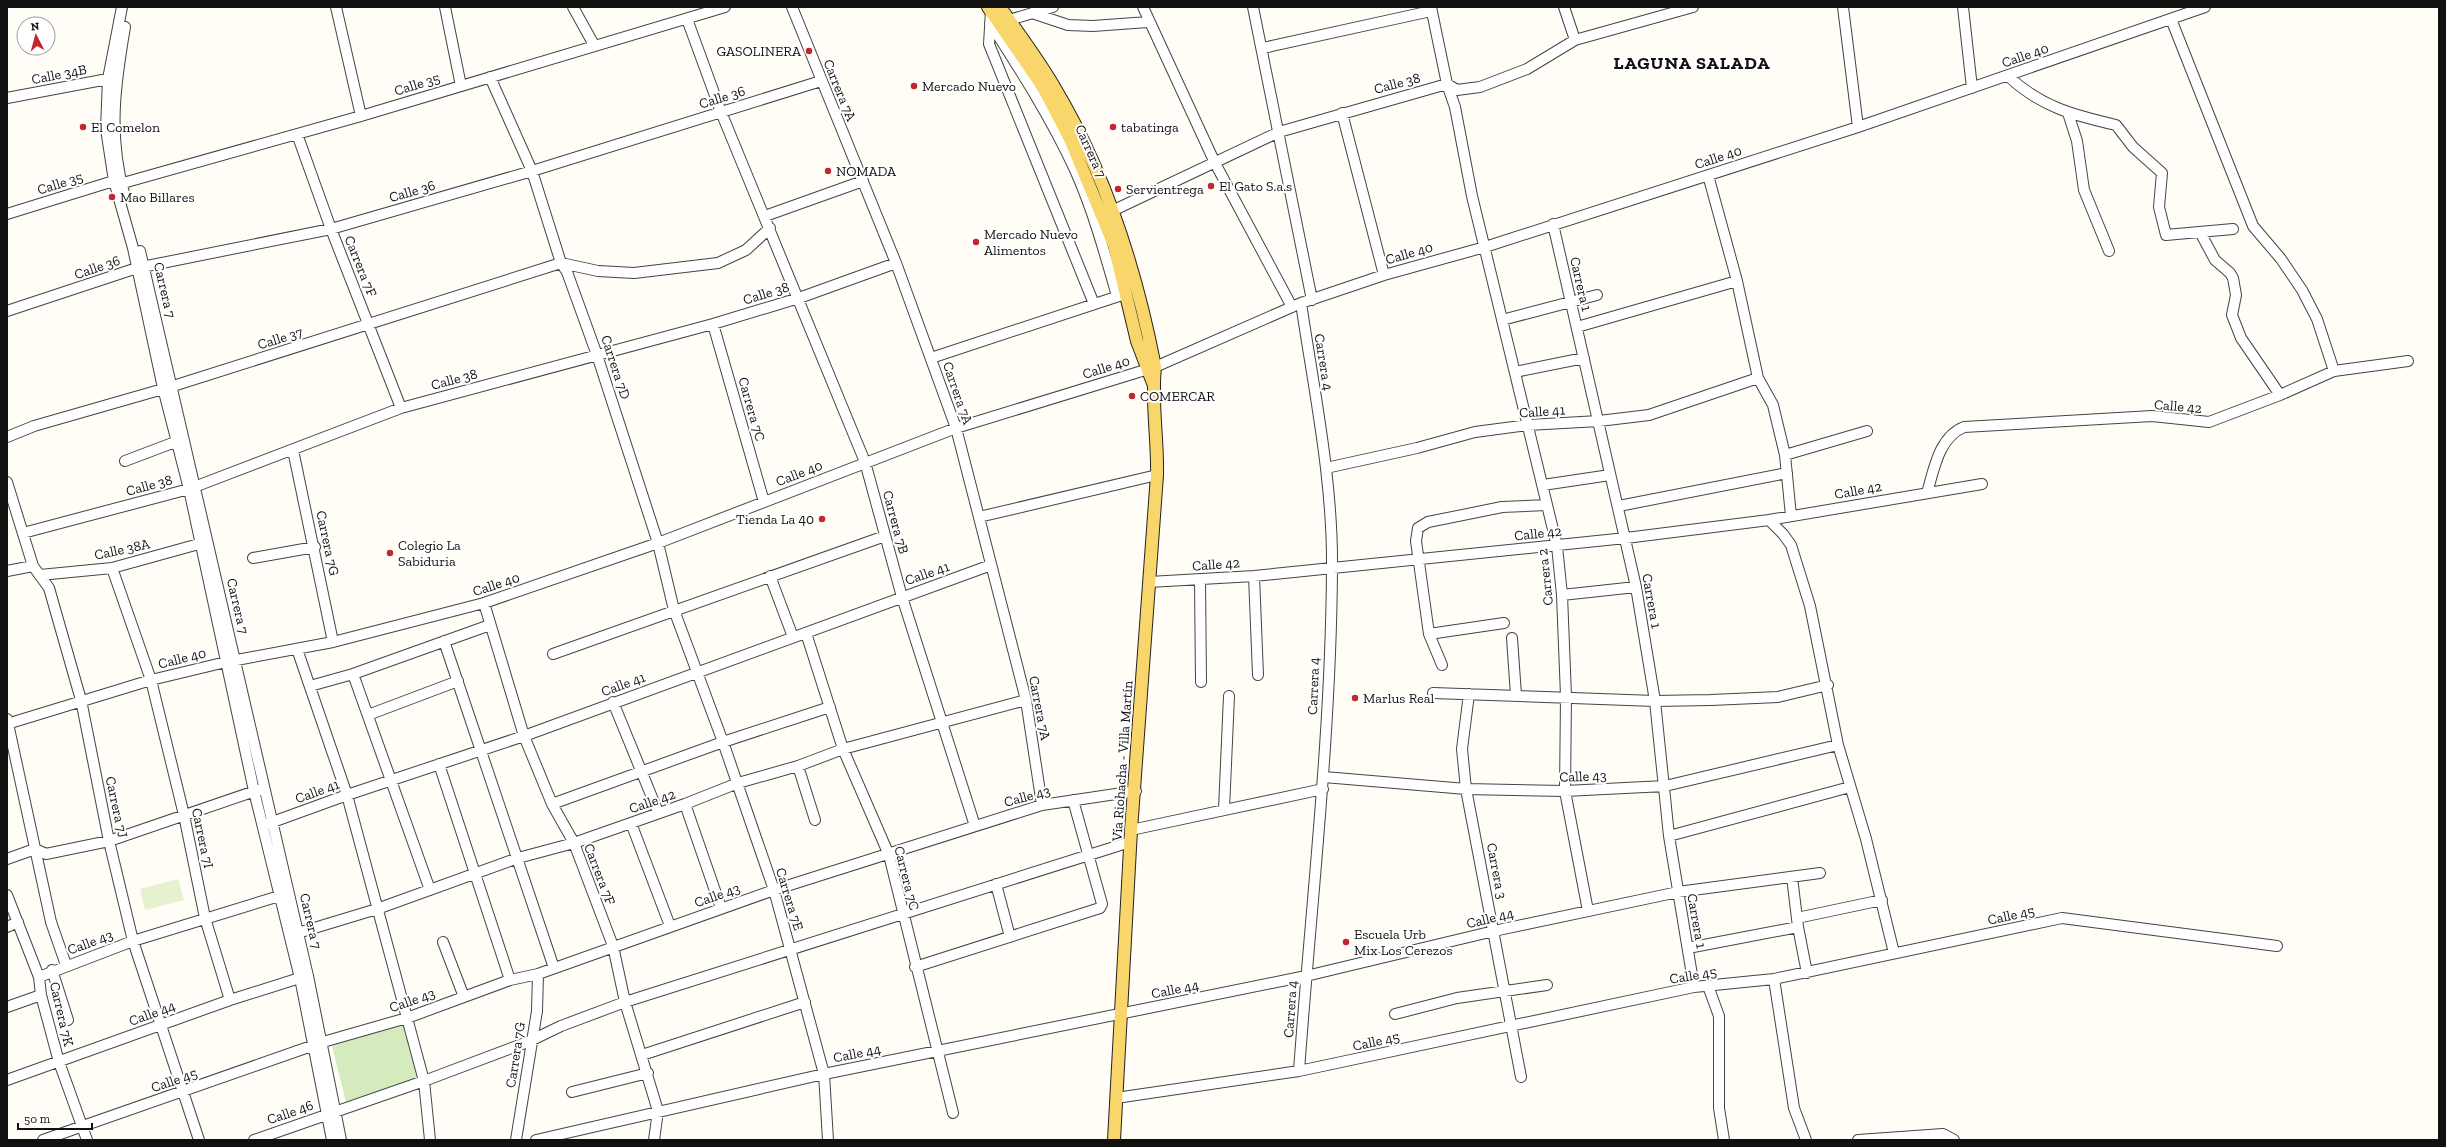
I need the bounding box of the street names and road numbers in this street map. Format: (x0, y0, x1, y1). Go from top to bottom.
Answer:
street label: Calle 40 (1999, 40, 2051, 71)
street label: Carrera 7A (819, 57, 860, 124)
street label: Calle 34B (30, 61, 88, 88)
street label: Calle 35 (392, 69, 442, 99)
street label: Calle 38 (1372, 69, 1422, 98)
street label: Calle 36 (697, 82, 747, 113)
street label: Carrera 7 (1071, 122, 1110, 181)
street label: Calle 40 (1692, 142, 1744, 173)
street label: Calle 35 (35, 168, 85, 198)
street label: Calle 36 (387, 177, 437, 206)
street label: Carrera 7F (341, 233, 381, 299)
street label: Calle 40 (1383, 239, 1435, 268)
street label: Calle 36 (72, 252, 122, 283)
street label: Carrera 1 (1566, 255, 1595, 314)
street label: Carrera 7 (150, 261, 179, 320)
street label: Calle 38 (741, 278, 791, 309)
street label: Calle 37 (255, 323, 305, 353)
street label: Carrera 4 (1311, 332, 1336, 392)
street label: Carrera 7D (597, 333, 634, 401)
street label: Calle 40 (1080, 352, 1132, 383)
street label: Carrera 7A (939, 360, 976, 428)
street label: Calle 38 (429, 365, 479, 394)
street label: Carrera 7C (734, 375, 769, 443)
street label: Calle 42 (2153, 396, 2202, 417)
street label: Calle 41 (1519, 401, 1566, 422)
street label: Calle 40 (773, 457, 825, 490)
street label: Calle 38 (124, 471, 174, 500)
street label: Calle 42 (1833, 478, 1883, 503)
street label: Carrera 7B (879, 489, 912, 556)
street label: Carrera 7G (312, 509, 343, 578)
street label: Calle 42 (1513, 523, 1563, 544)
street label: Calle 38A (93, 535, 152, 564)
street label: Carrera 2 (1534, 548, 1557, 606)
street label: Calle 42 (1192, 554, 1240, 575)
street label: Calle 41 (903, 558, 952, 589)
street label: Calle 40 (470, 569, 522, 600)
street label: Carrera 1 (1638, 572, 1665, 630)
street label: Carrera 7 (223, 577, 252, 636)
street label: Calle 40 (156, 644, 208, 673)
street label: Carrera 4 (1304, 657, 1323, 715)
street label: Calle 41 (599, 668, 648, 700)
street label: Carrera 7A (1025, 674, 1054, 743)
street label: Vía Riohacha - Villa Martín (1108, 680, 1137, 843)
street label: Calle 43 (1559, 767, 1607, 786)
street label: Carrera 7J (102, 775, 131, 839)
street label: Calle 41 (293, 775, 342, 807)
street label: Calle 43 (1002, 782, 1052, 811)
street label: Calle 42 (627, 786, 678, 817)
street label: Carrera 7I (188, 806, 217, 870)
street label: Carrera 7F (580, 841, 619, 907)
street label: Carrera 3 (1483, 842, 1510, 901)
street label: Carrera 7C (890, 844, 923, 912)
street label: Carrera 7E (772, 866, 807, 933)
street label: Calle 43 (692, 880, 742, 911)
street label: Carrera 7 (296, 892, 325, 951)
street label: Carrera 1 (1683, 892, 1710, 950)
street label: Calle 45 (1986, 902, 2036, 929)
street label: Calle 44 (1465, 905, 1516, 932)
street label: Calle 43 (65, 926, 115, 959)
street label: Calle 45 (1668, 963, 1718, 988)
street label: Calle 44 (1150, 976, 1201, 1002)
street label: Carrera 4 (1280, 979, 1301, 1038)
street label: Carrera 7K (46, 980, 77, 1048)
street label: Calle 43 (387, 985, 437, 1016)
street label: Calle 44 (127, 997, 178, 1030)
street label: Carrera 7G (502, 1021, 529, 1089)
street label: Calle 45 (1351, 1028, 1401, 1055)
street label: Calle 44 (832, 1040, 883, 1066)
street label: Calle 45 (149, 1065, 199, 1096)
street label: Calle 46 (265, 1097, 316, 1128)

